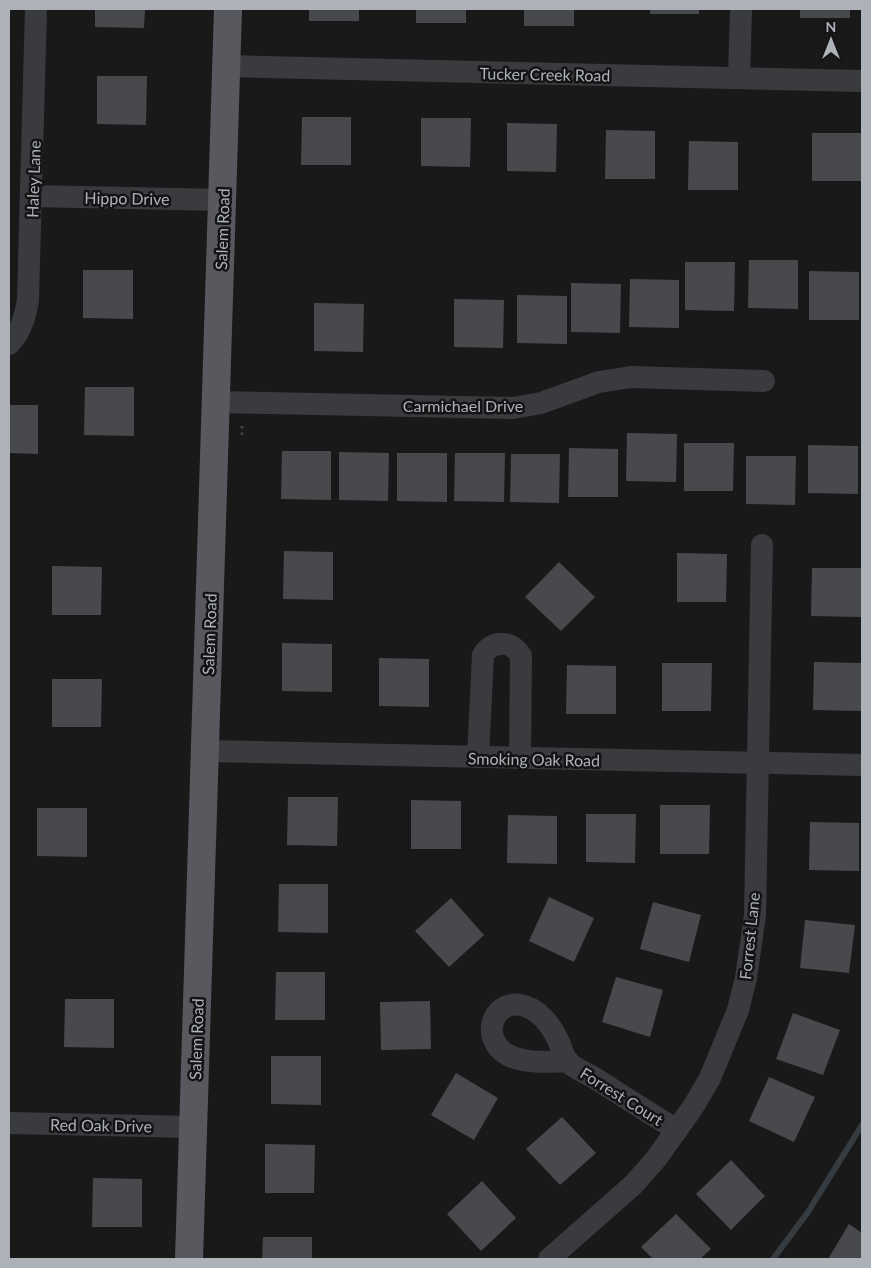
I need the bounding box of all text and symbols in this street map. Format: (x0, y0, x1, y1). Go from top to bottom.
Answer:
north arrow (806, 15, 856, 65)
text: N (826, 18, 836, 35)
street label: Tucker Creek Road (479, 63, 611, 85)
street label: Haley Lane (22, 140, 44, 218)
street label: Hippo Drive (84, 188, 170, 208)
street label: Salem Road (211, 188, 233, 270)
street label: Carmichael Drive (403, 396, 523, 415)
street label: Salem Road (198, 593, 220, 675)
street label: Smoking Oak Road (468, 748, 600, 770)
street label: Forrest Lane (735, 891, 763, 981)
street label: Salem Road (185, 998, 207, 1080)
street label: Forrest Court (577, 1063, 667, 1129)
street label: Red Oak Drive (50, 1115, 152, 1135)

